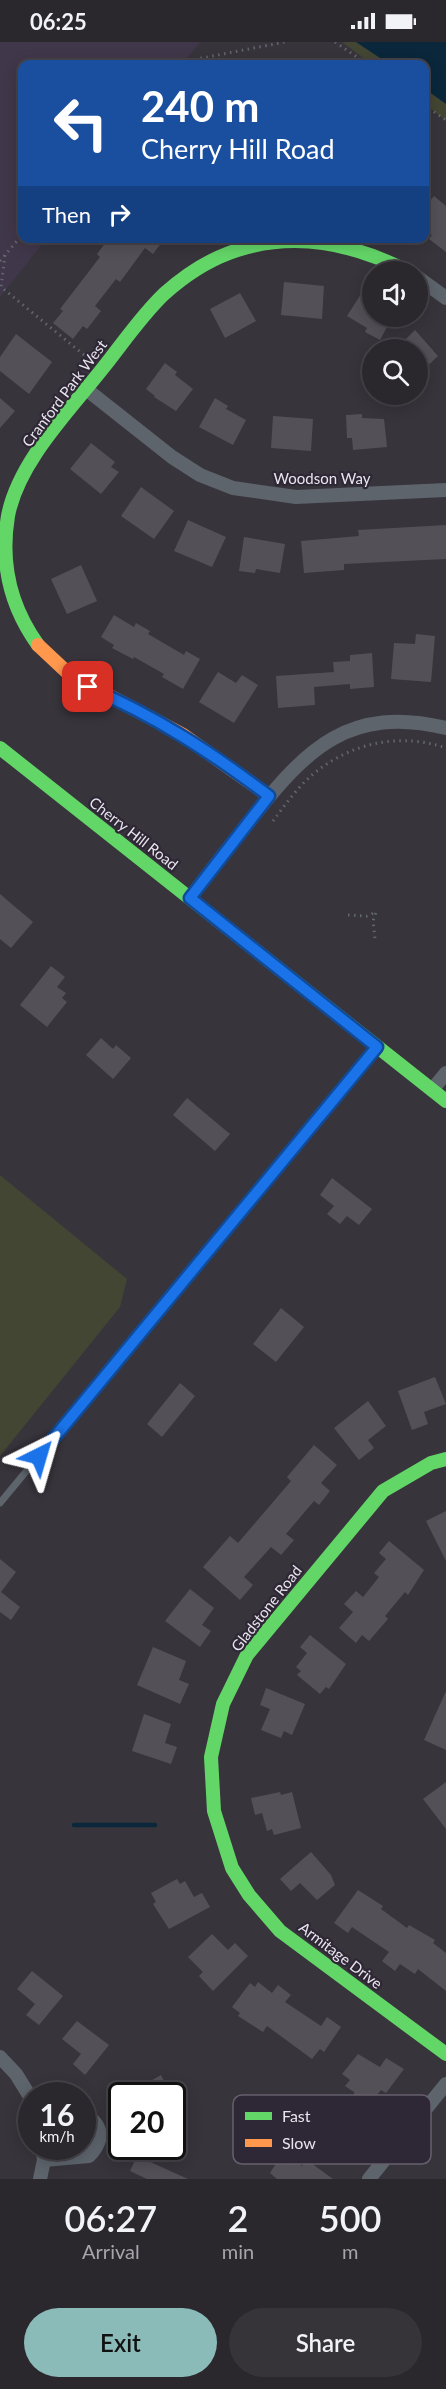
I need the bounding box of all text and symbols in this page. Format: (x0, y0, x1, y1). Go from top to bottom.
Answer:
text: 06:25 (30, 8, 87, 35)
text: 240 m (141, 81, 259, 131)
icon: left (42, 84, 120, 162)
text: Cherry Hill Road (141, 132, 335, 165)
icon: right (103, 198, 136, 231)
text: Then (42, 201, 91, 228)
map controls (362, 261, 428, 405)
button: sound (362, 261, 428, 327)
street label: Cranford Park West (18, 335, 110, 450)
button: search (362, 339, 428, 405)
street label: Woodson Way (274, 469, 371, 487)
pin (62, 661, 113, 712)
icon: arrive (71, 670, 104, 703)
street label: Cherry Hill Road (86, 793, 182, 873)
position arrow (7, 1424, 71, 1488)
street label: Gladstone Road (227, 1561, 305, 1655)
street label: Armitage Drive (296, 1918, 386, 1992)
speed limit sign: 20 (108, 2082, 186, 2160)
legend (233, 2095, 431, 2164)
text: 16 (40, 2096, 74, 2132)
text: Fast (282, 2106, 311, 2125)
text: km/h (39, 2127, 75, 2145)
text: Slow (282, 2133, 316, 2152)
text: 06:27 (65, 2196, 157, 2240)
text: 2 (228, 2196, 248, 2240)
text: 500 (319, 2196, 381, 2240)
text: Arrival (82, 2239, 140, 2263)
text: min (222, 2239, 254, 2263)
text: m (342, 2239, 358, 2263)
button: Exit (24, 2308, 217, 2377)
button: Share (229, 2308, 422, 2377)

